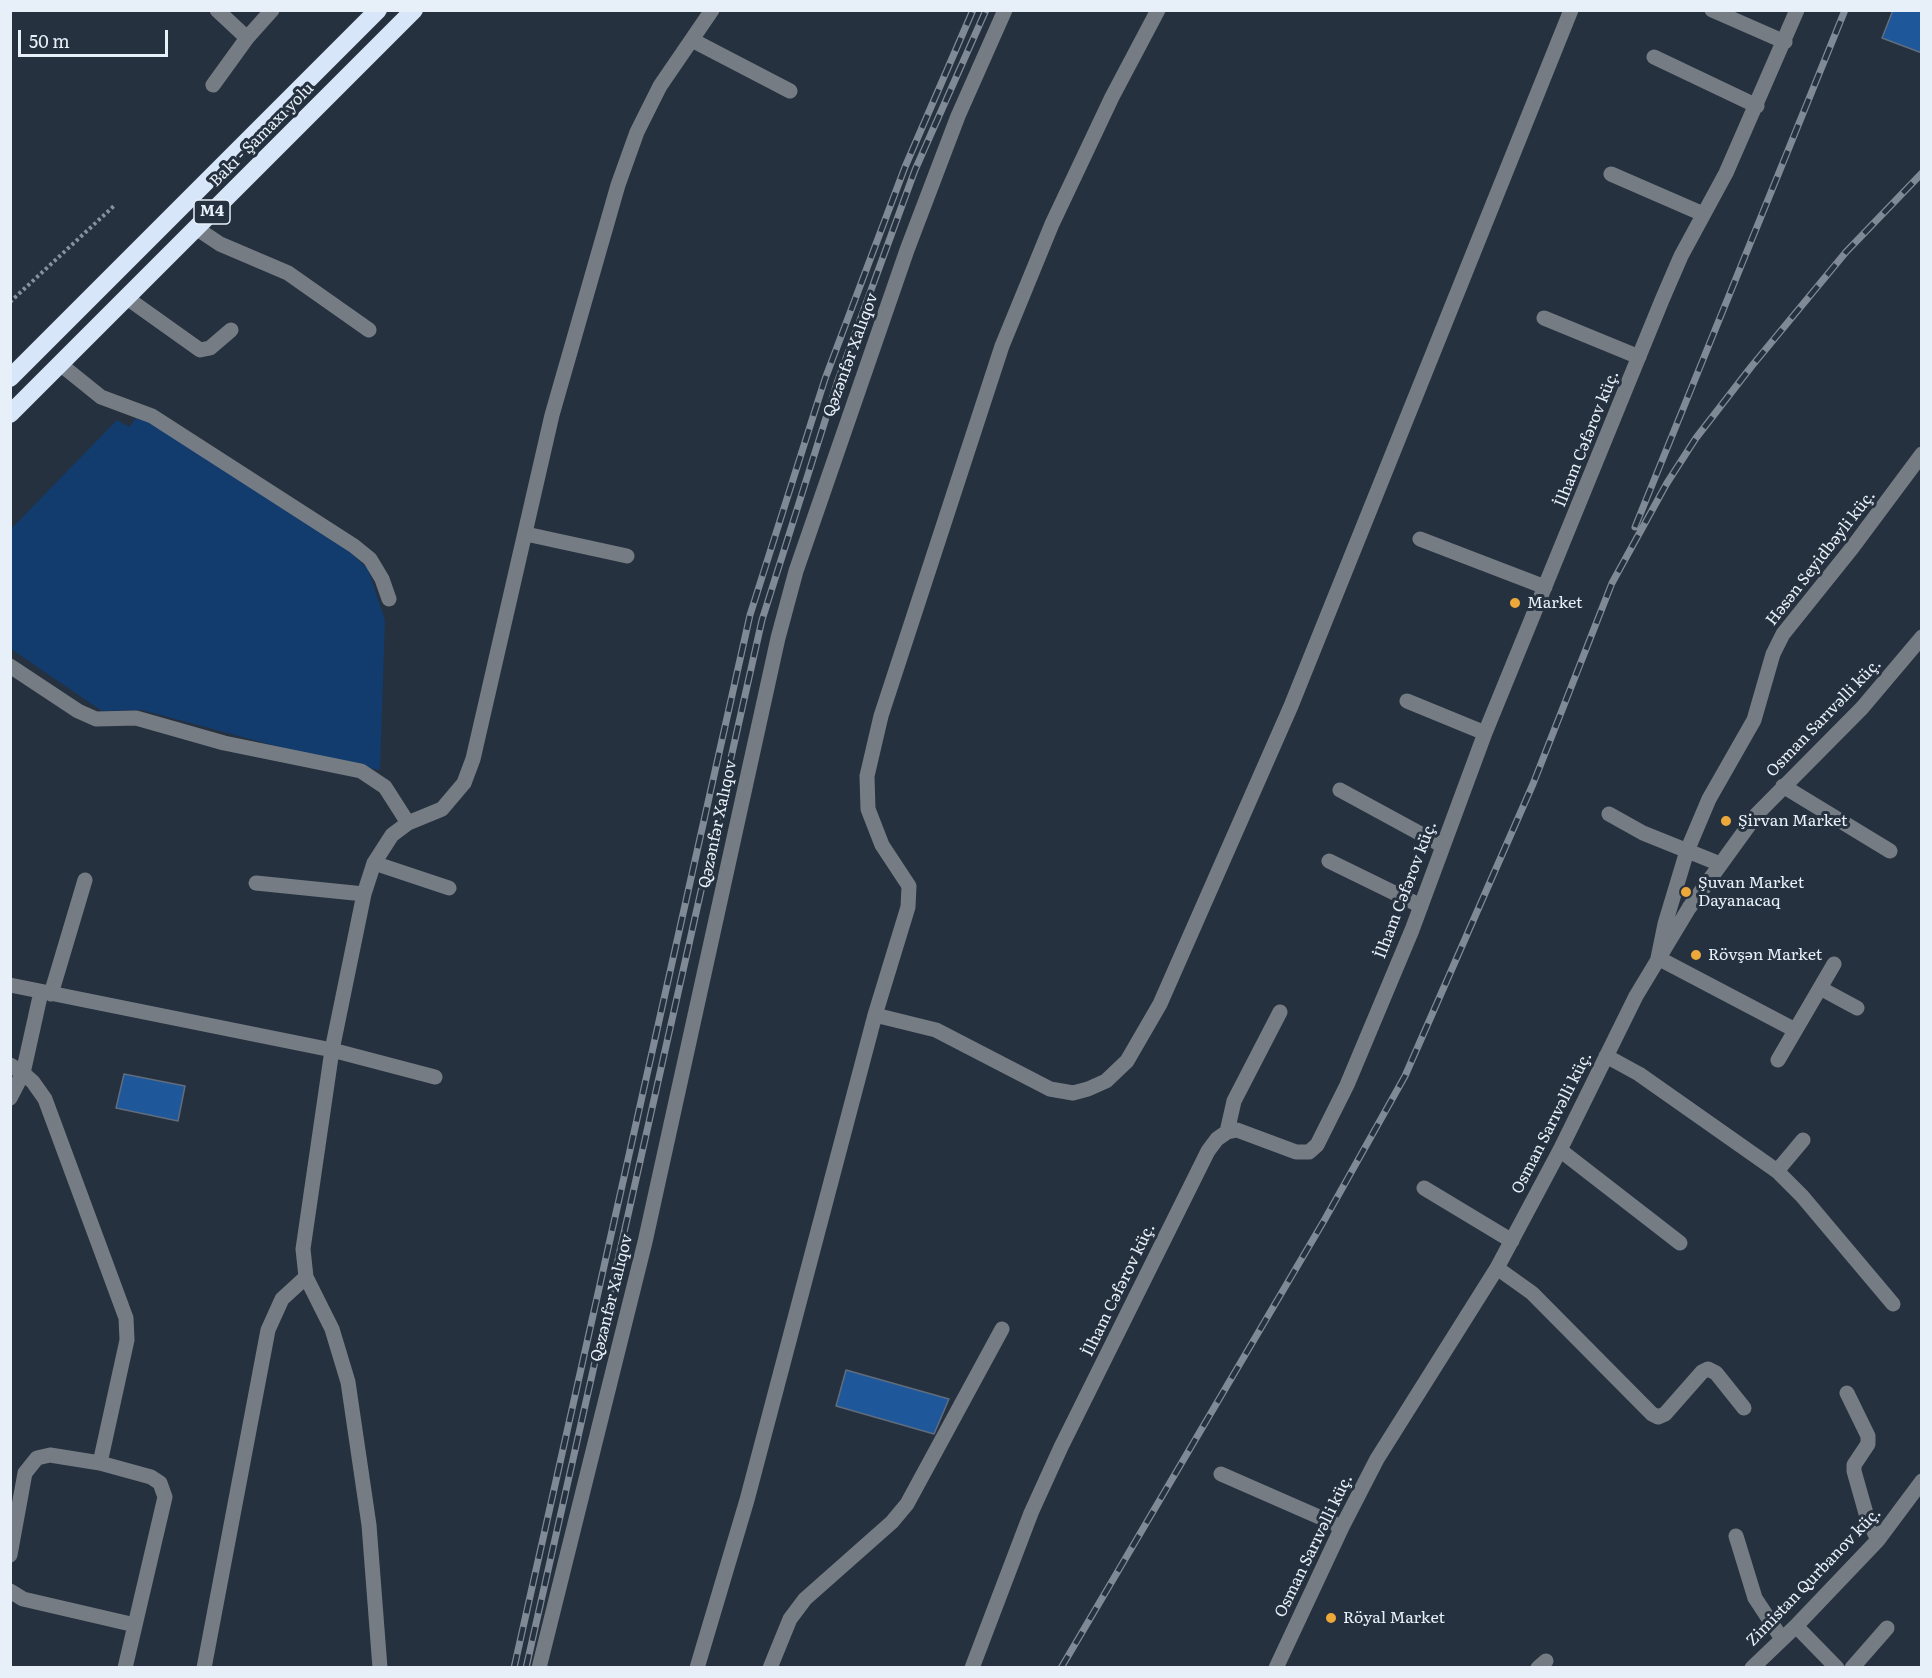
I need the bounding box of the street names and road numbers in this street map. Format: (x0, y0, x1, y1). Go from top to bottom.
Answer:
street label: Bakı - Şamaxı yolu (206, 79, 318, 191)
road number: M4 (194, 200, 230, 224)
street label: Qəzənfər Xalıqov (820, 290, 882, 420)
street label: İlham Cəfərov küç. (1551, 368, 1623, 510)
street label: Həsən Seyidbəyli küç. (1762, 487, 1880, 629)
street label: Osman Sarıvəlli küç. (1763, 655, 1885, 781)
street label: Qəzənfər Xalıqov (695, 758, 741, 890)
street label: İlham Cəfərov küç. (1371, 818, 1441, 962)
street label: Osman Sarıvəlli küç. (1508, 1049, 1596, 1197)
street label: İlham Cəfərov küç. (1078, 1220, 1160, 1360)
street label: Qəzənfər Xalıqov (587, 1232, 637, 1364)
street label: Osman Sarıvəlli küç. (1271, 1471, 1357, 1621)
street label: Zimistan Qurbanov küç. (1743, 1504, 1885, 1650)

